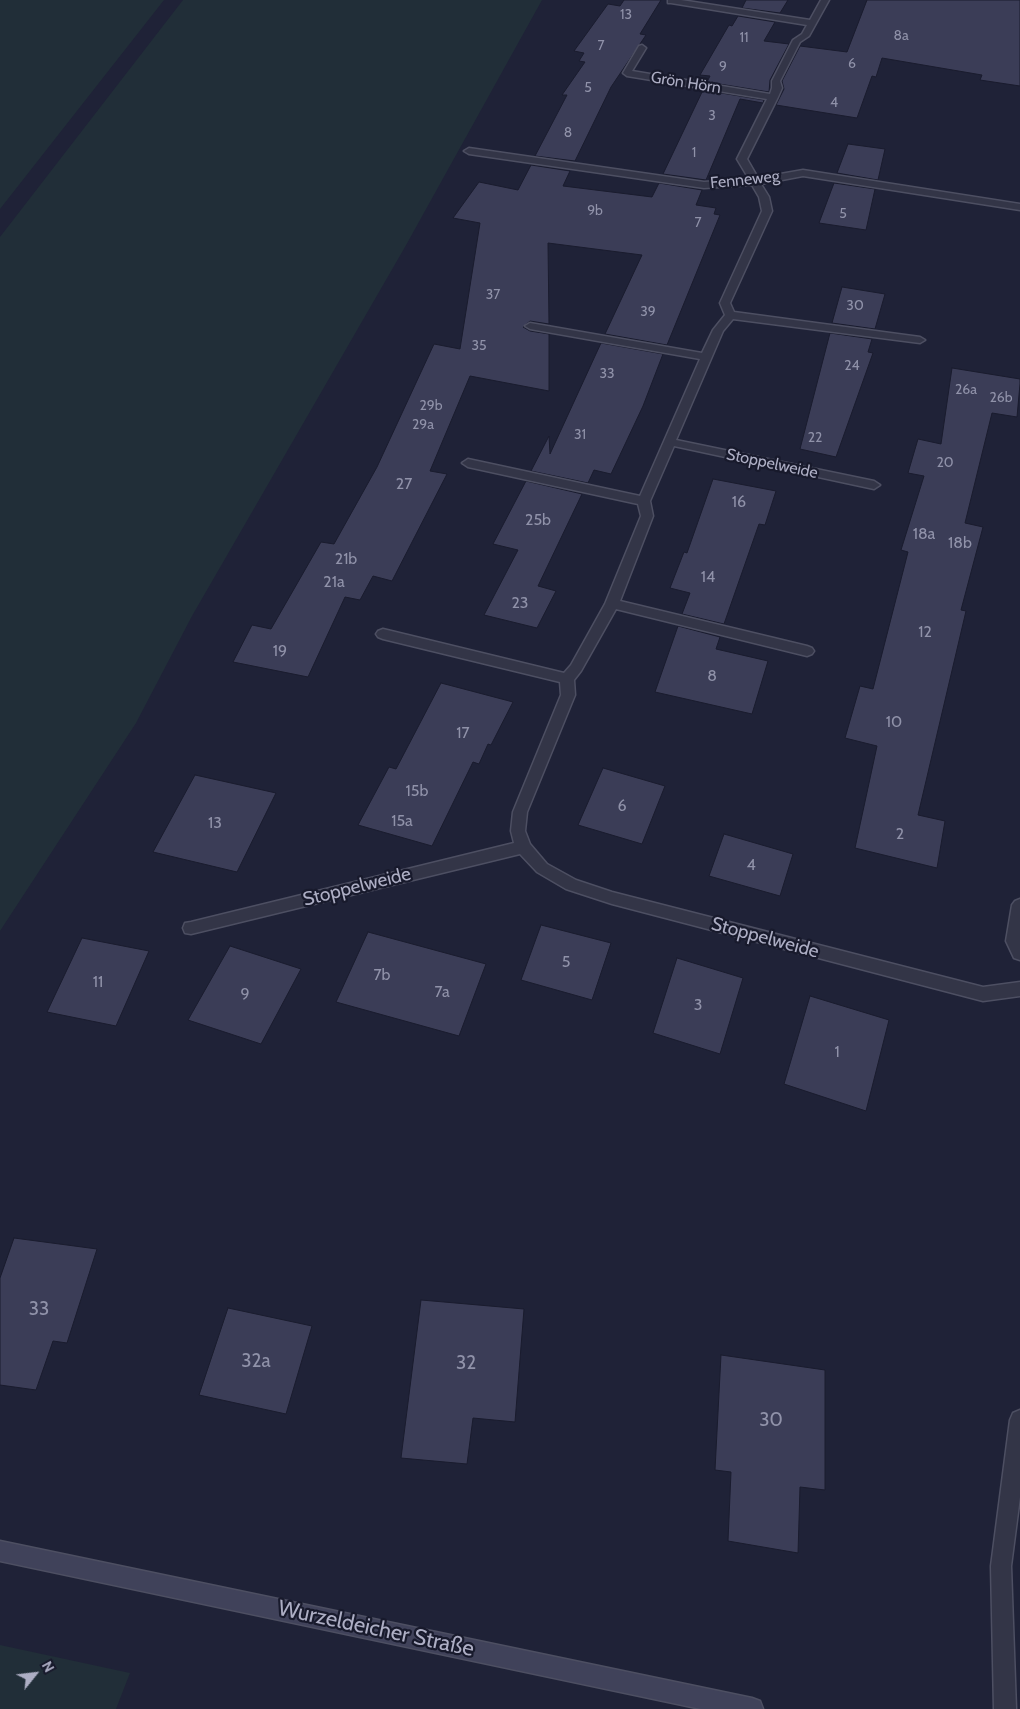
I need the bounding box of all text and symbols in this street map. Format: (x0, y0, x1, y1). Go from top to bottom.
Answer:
house number: 13 (620, 7, 632, 23)
house number: 8a (893, 28, 909, 44)
house number: 11 (739, 30, 749, 46)
house number: 7 (597, 38, 605, 54)
house number: 6 (848, 56, 856, 72)
house number: 9 (719, 59, 727, 75)
street label: Grön Hörn (650, 68, 722, 98)
house number: 5 (584, 80, 592, 96)
house number: 4 (830, 95, 838, 111)
house number: 3 (708, 108, 716, 124)
house number: 8 (564, 125, 572, 141)
house number: 1 (692, 145, 696, 161)
street label: Fenneweg (709, 167, 781, 193)
house number: 9b (587, 203, 603, 219)
house number: 5 (839, 206, 847, 222)
house number: 7 (694, 215, 702, 231)
house number: 37 (486, 287, 500, 303)
house number: 30 (846, 298, 864, 314)
house number: 39 (640, 304, 656, 320)
house number: 35 (471, 338, 487, 354)
house number: 24 (844, 358, 860, 374)
house number: 33 (599, 366, 615, 382)
house number: 26a (955, 382, 977, 398)
house number: 26b (989, 390, 1013, 406)
house number: 29b (419, 398, 443, 414)
house number: 29a (412, 417, 434, 433)
house number: 31 (574, 427, 586, 443)
house number: 22 (808, 430, 822, 446)
street label: Stoppelweide (724, 445, 820, 483)
house number: 20 (936, 455, 954, 471)
house number: 27 (396, 474, 412, 494)
house number: 16 (732, 492, 746, 512)
house number: 25b (525, 510, 551, 530)
house number: 18a (913, 524, 935, 544)
house number: 18b (948, 533, 972, 553)
house number: 21b (335, 549, 357, 569)
house number: 14 (701, 567, 715, 587)
house number: 21a (323, 572, 345, 592)
house number: 23 (511, 593, 529, 613)
house number: 12 (918, 622, 932, 642)
house number: 19 (273, 641, 287, 661)
house number: 8 (707, 666, 717, 686)
house number: 10 (886, 712, 902, 732)
house number: 17 (456, 723, 470, 743)
house number: 15b (406, 781, 428, 801)
house number: 6 (617, 796, 627, 816)
house number: 15a (391, 811, 413, 831)
house number: 13 (208, 813, 222, 833)
house number: 2 (896, 824, 904, 844)
house number: 4 (746, 855, 756, 875)
street label: Stoppelweide (301, 863, 413, 911)
street label: Stoppelweide (709, 913, 821, 963)
house number: 5 (562, 952, 570, 972)
house number: 7b (374, 965, 390, 985)
house number: 11 (93, 972, 103, 992)
house number: 7a (434, 982, 450, 1002)
house number: 9 (240, 984, 250, 1004)
house number: 3 (694, 995, 702, 1015)
house number: 1 (834, 1042, 840, 1062)
house number: 33 (29, 1298, 49, 1320)
house number: 32a (241, 1350, 271, 1372)
house number: 32 (456, 1352, 476, 1374)
house number: 30 (759, 1409, 783, 1431)
street label: Wurzeldeicher Straße (276, 1595, 476, 1663)
north arrow (10, 1649, 60, 1699)
text: N (38, 1658, 58, 1675)

